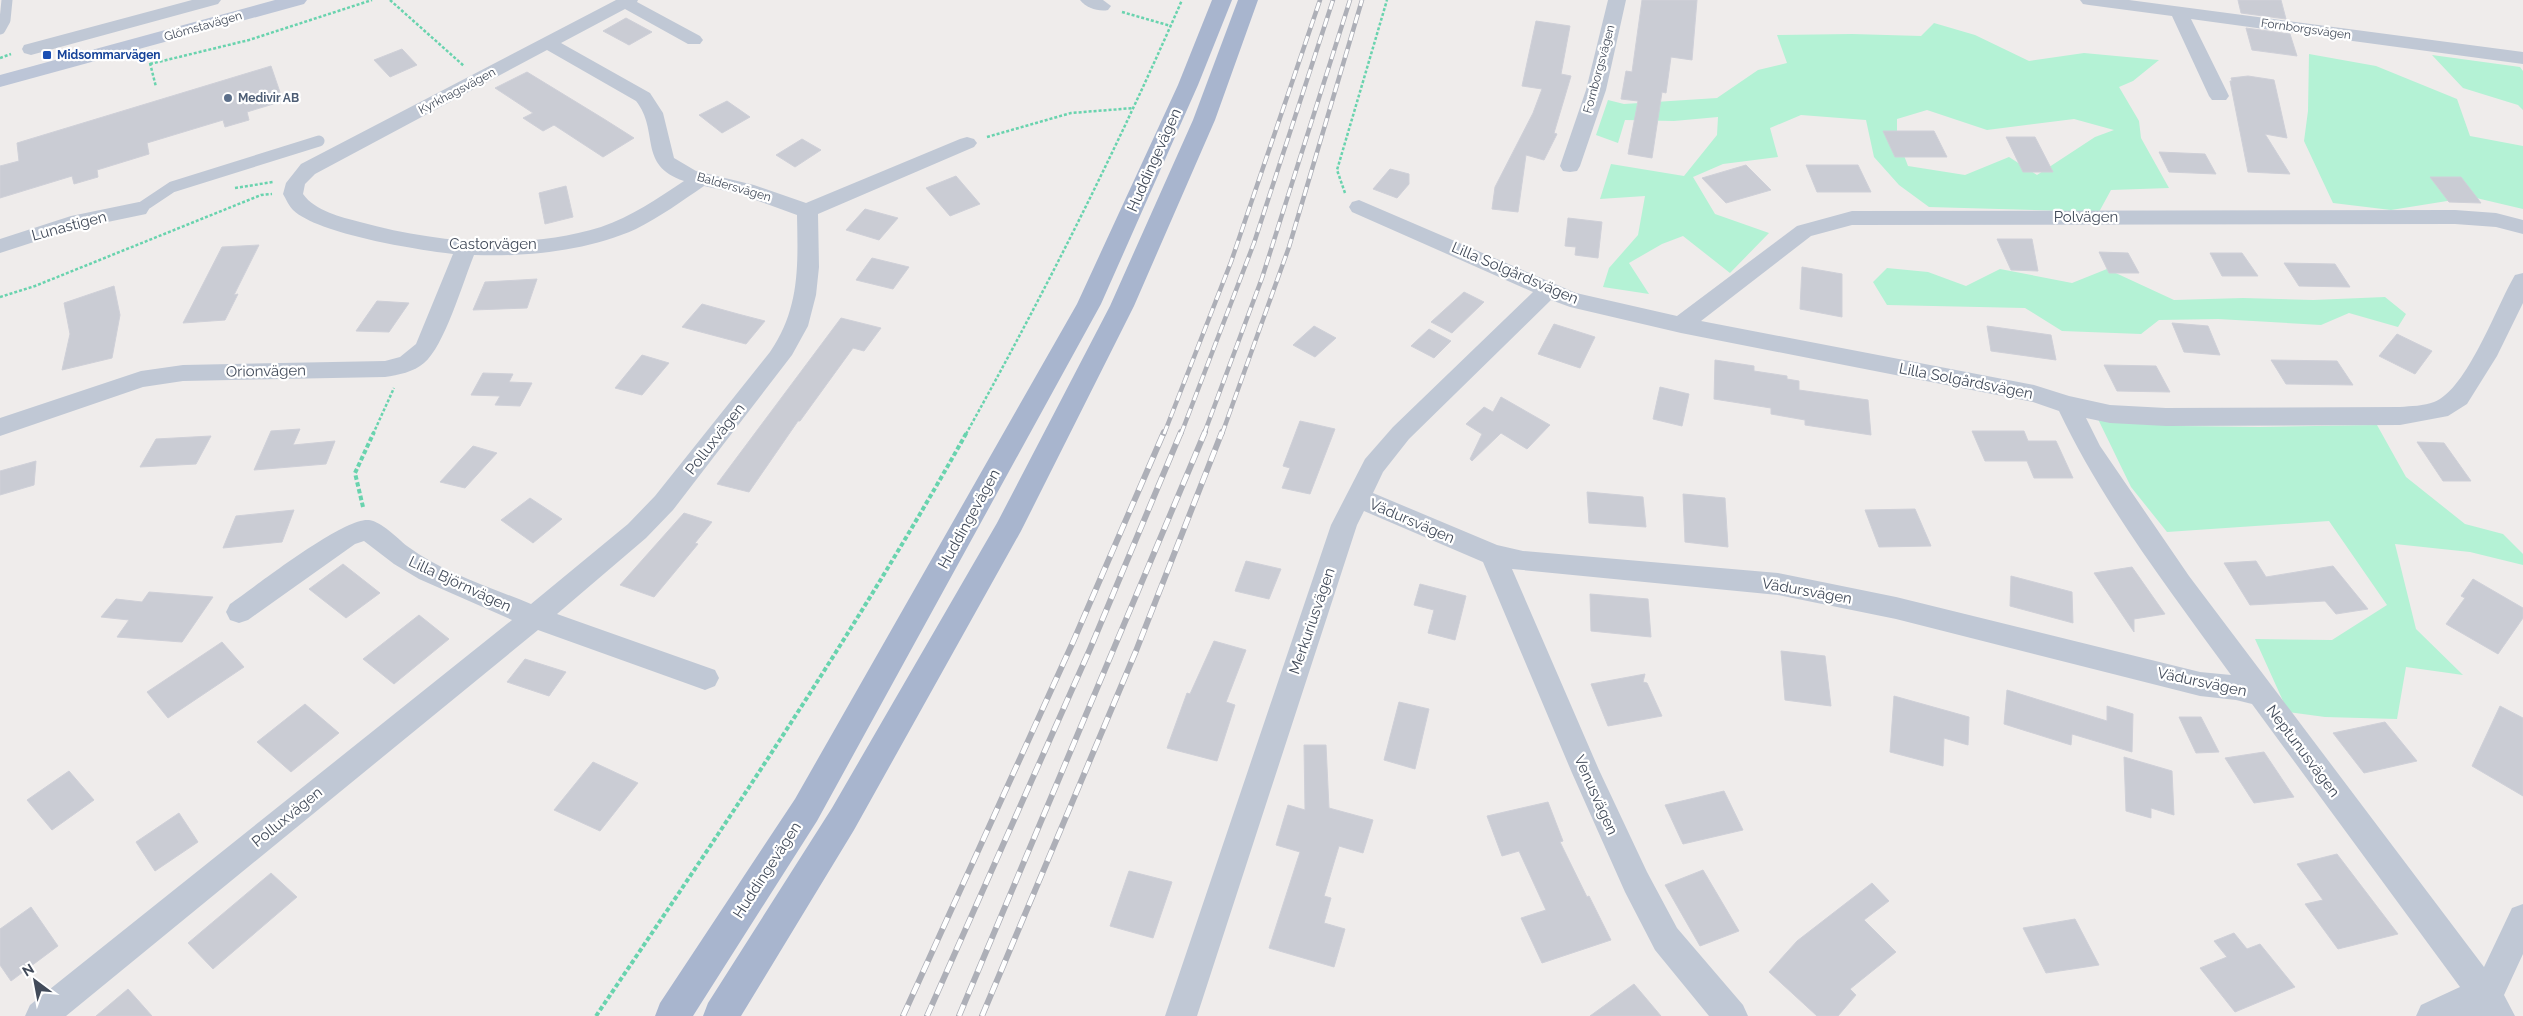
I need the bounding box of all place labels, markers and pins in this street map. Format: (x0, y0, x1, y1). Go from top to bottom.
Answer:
place label: Midsommarvägen (57, 48, 161, 62)
marker: Midsommarvägen (41, 49, 53, 61)
place label: Medivir AB (238, 91, 299, 105)
marker: Medivir AB (222, 92, 234, 104)

